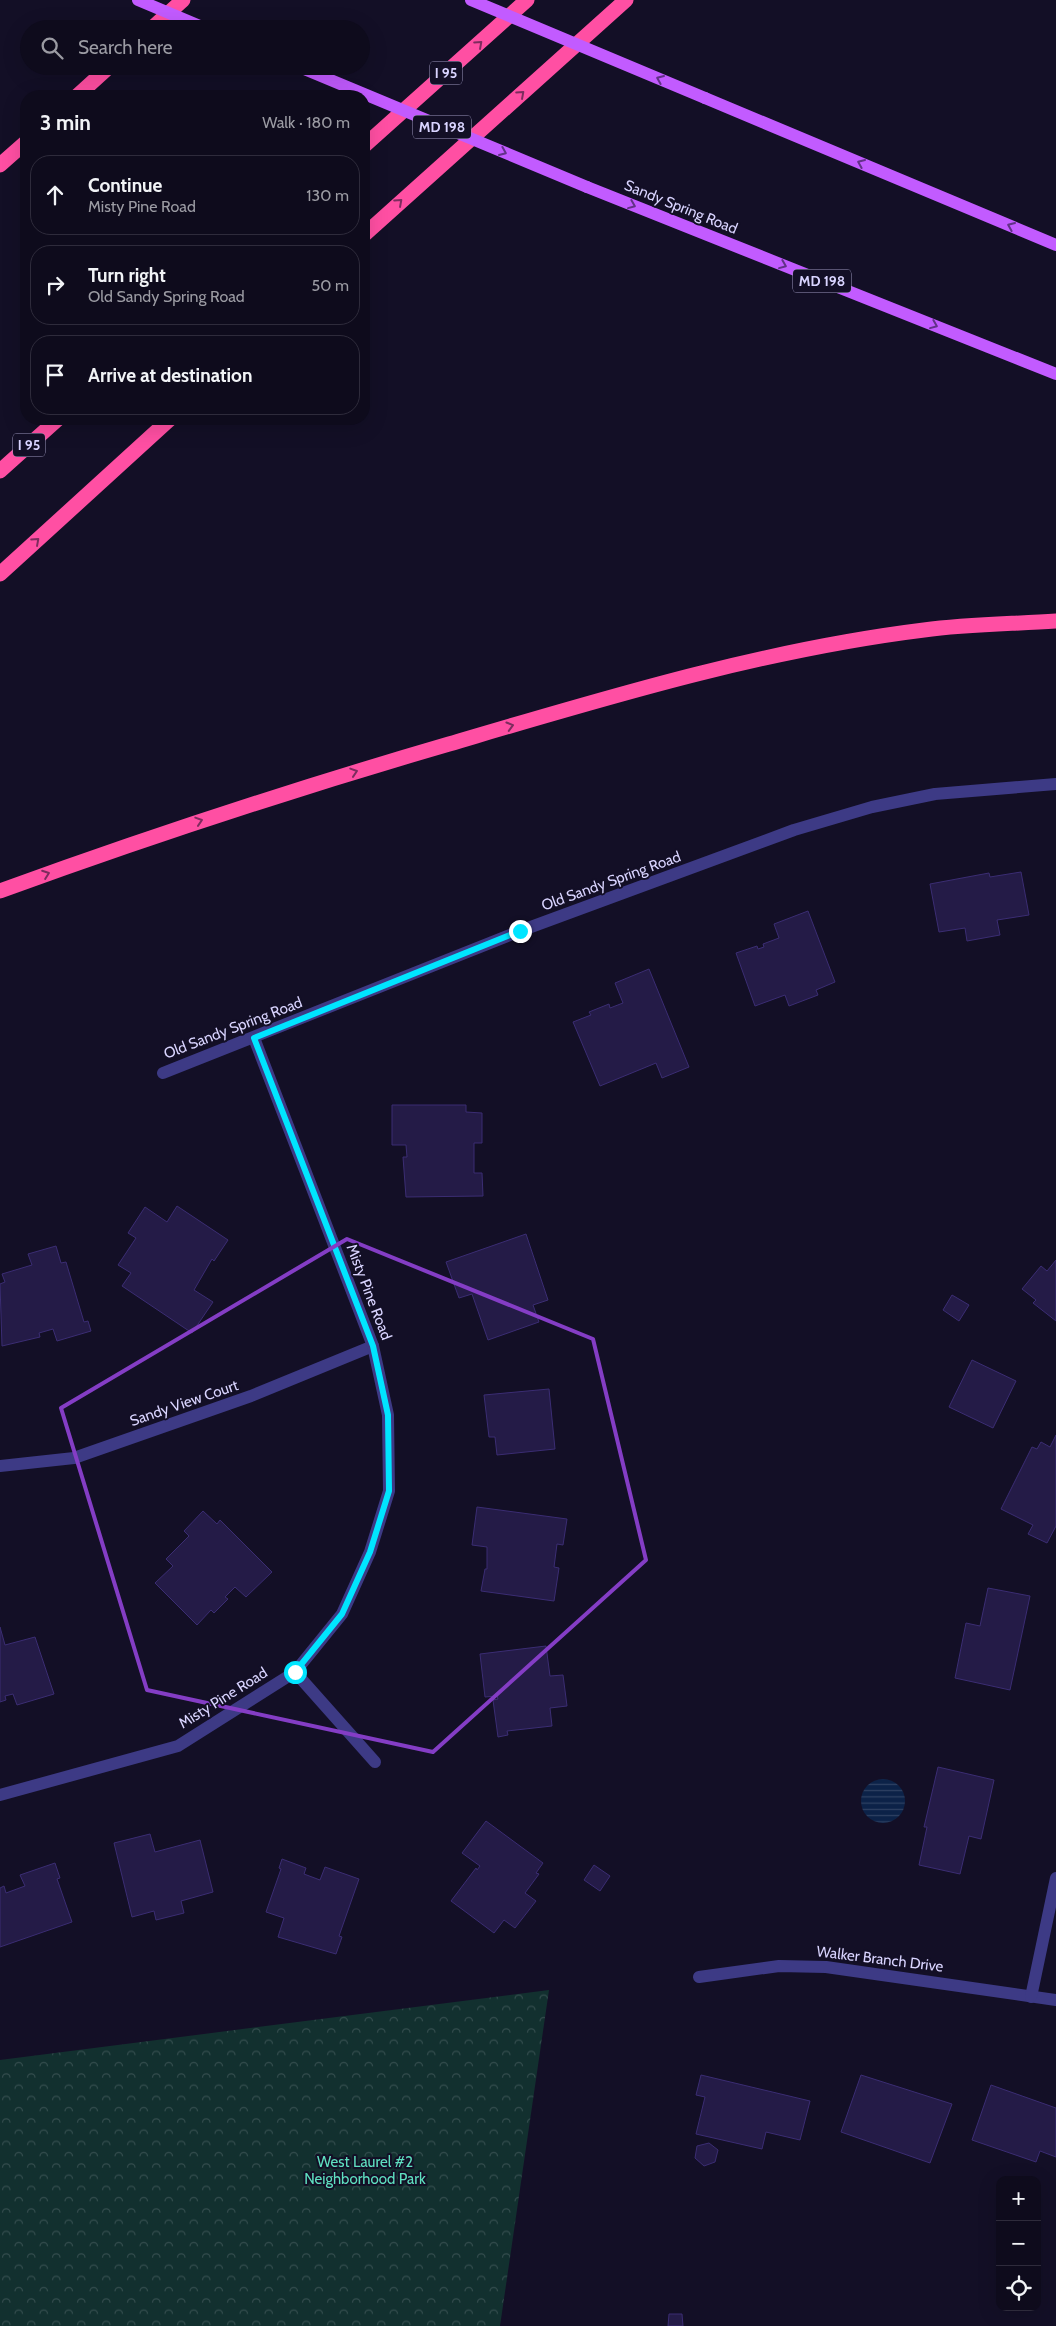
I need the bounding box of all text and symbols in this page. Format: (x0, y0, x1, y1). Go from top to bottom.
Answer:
search box (20, 20, 370, 75)
icon: search (38, 34, 66, 62)
text: Search here (78, 36, 172, 59)
one-way arrow (473, 40, 482, 49)
road number: I 95 (430, 62, 462, 84)
one-way arrow (656, 75, 665, 85)
one-way arrow (515, 90, 524, 99)
text: 3 min (40, 110, 91, 135)
text: Walk · 180 m (262, 113, 350, 132)
road number: MD 198 (413, 115, 471, 138)
one-way arrow (498, 146, 507, 157)
one-way arrow (857, 159, 866, 170)
text: Continue (88, 174, 162, 197)
street label: Sandy Spring Road (622, 176, 740, 238)
icon: ahead (41, 181, 69, 209)
text: 130 m (306, 186, 349, 205)
text: Misty Pine Road (88, 197, 196, 216)
one-way arrow (394, 199, 403, 208)
one-way arrow (627, 199, 636, 209)
one-way arrow (1007, 222, 1016, 232)
one-way arrow (778, 259, 787, 270)
text: Turn right (88, 264, 166, 287)
road number: MD 198 (793, 270, 851, 292)
icon: right (41, 271, 69, 299)
text: 50 m (312, 276, 349, 295)
text: Old Sandy Spring Road (88, 287, 245, 306)
one-way arrow (929, 319, 938, 330)
icon: arrive (41, 361, 69, 389)
text: Arrive at destination (88, 364, 252, 387)
road number: I 95 (13, 434, 45, 456)
one-way arrow (30, 538, 39, 547)
one-way arrow (505, 721, 514, 731)
one-way arrow (350, 768, 358, 778)
one-way arrow (195, 817, 203, 827)
street label: Old Sandy Spring Road (539, 847, 683, 915)
one-way arrow (41, 870, 50, 880)
route end (509, 920, 532, 943)
street label: Old Sandy Spring Road (161, 993, 305, 1063)
street label: Misty Pine Road (342, 1242, 396, 1342)
street label: Sandy View Court (127, 1376, 241, 1430)
route start (284, 1661, 307, 1684)
street label: Misty Pine Road (175, 1664, 271, 1732)
street label: Walker Branch Drive (816, 1942, 945, 1976)
park label: West Laurel #2 Neighborhood Park (304, 2153, 426, 2188)
map controls (996, 2176, 1041, 2311)
button: + (996, 2176, 1041, 2221)
button: − (996, 2221, 1041, 2266)
button: locate (996, 2266, 1041, 2311)

